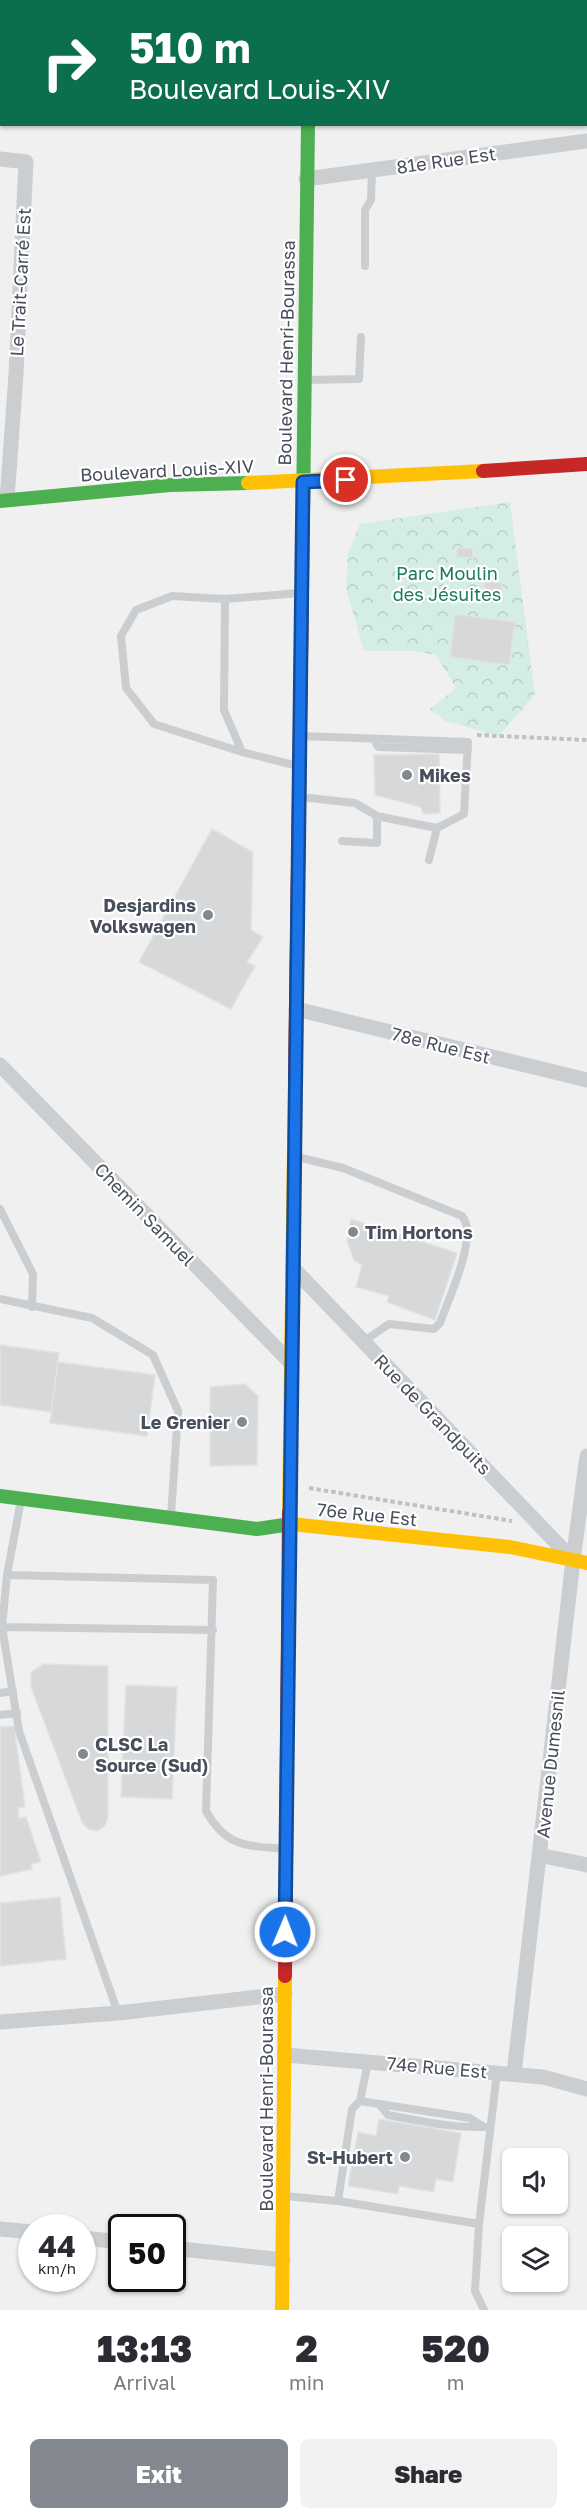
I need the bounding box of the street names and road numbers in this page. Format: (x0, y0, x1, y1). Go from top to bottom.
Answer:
street label: 81e Rue Est (395, 142, 497, 178)
street label: Le Trait-Carré Est (5, 207, 35, 357)
street label: Boulevard Henri-Bourassa (273, 240, 299, 466)
street label: Boulevard Louis-XIV (79, 454, 255, 486)
street label: 78e Rue Est (389, 1022, 493, 1068)
street label: Chemin Samuel (90, 1158, 200, 1270)
street label: Rue de Grandpuits (370, 1349, 496, 1479)
street label: 76e Rue Est (316, 1498, 418, 1530)
street label: Avenue Dumesnil (531, 1688, 569, 1839)
street label: Boulevard Henri-Bourassa (255, 1986, 277, 2212)
street label: 74e Rue Est (386, 2052, 488, 2082)

